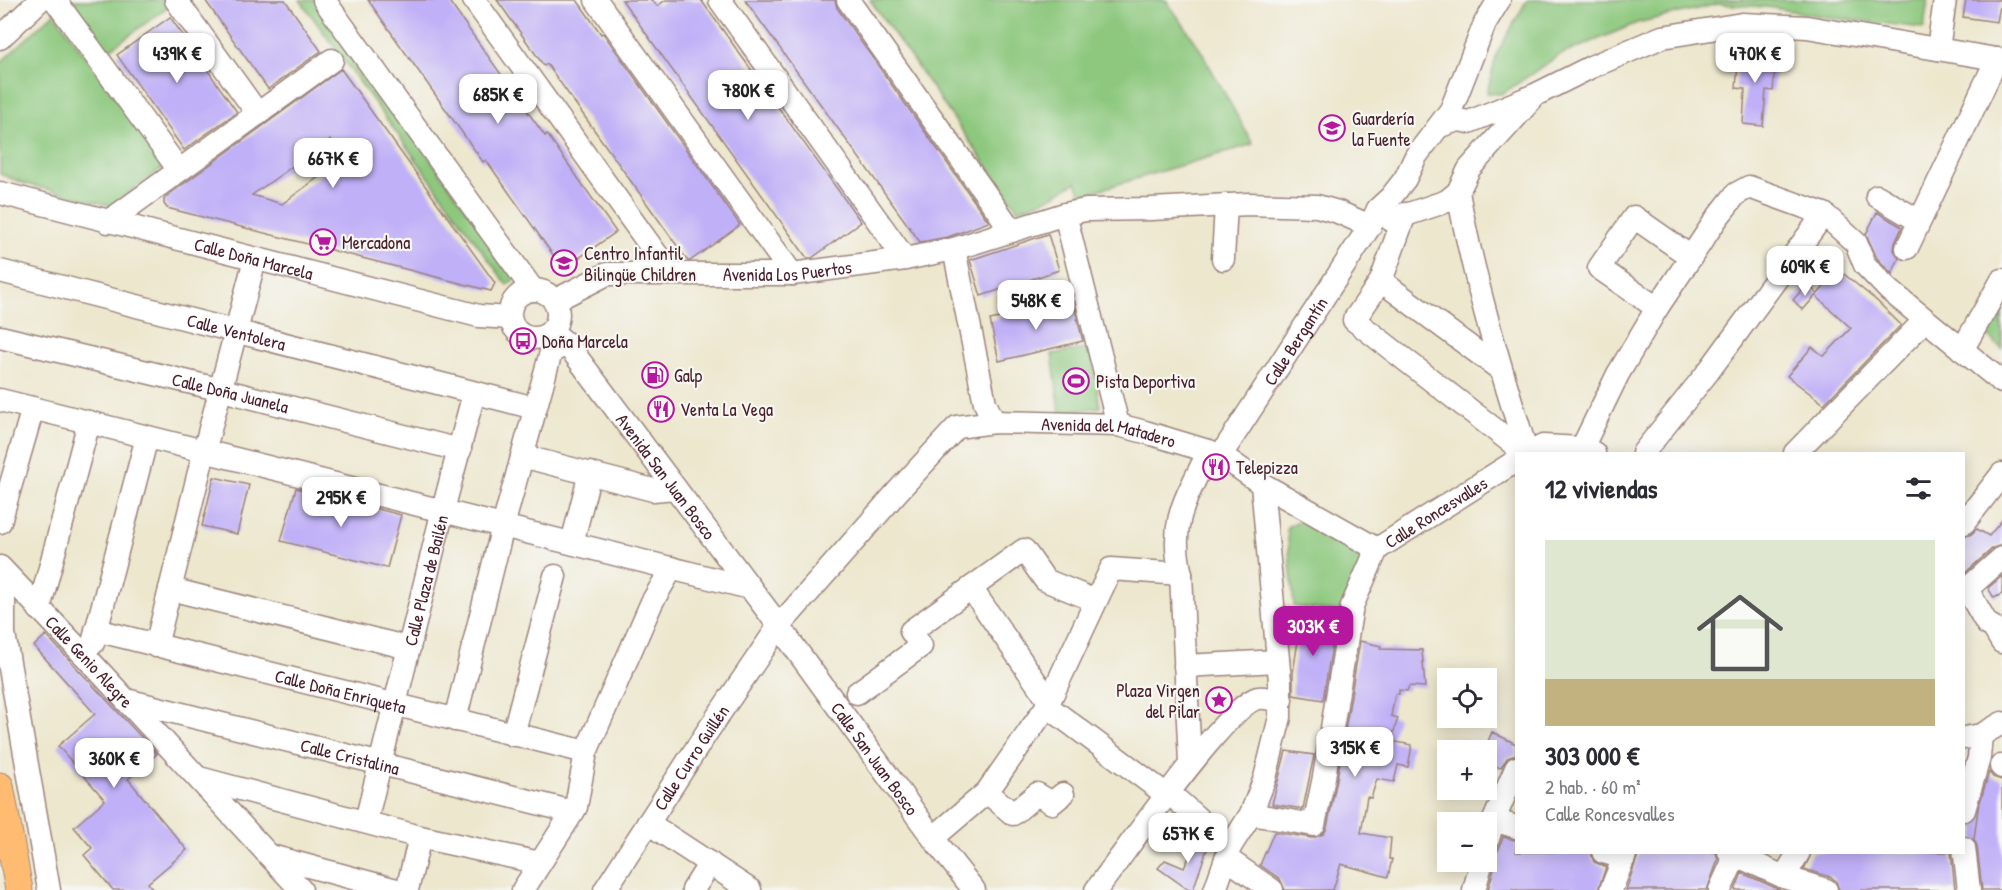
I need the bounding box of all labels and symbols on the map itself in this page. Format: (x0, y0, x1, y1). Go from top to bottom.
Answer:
pin: 439K € (128, 33, 226, 84)
pin: 470K € (1706, 33, 1804, 84)
pin: 780K € (699, 70, 797, 121)
pin: 685K € (449, 74, 547, 125)
place label: Guardería la Fuente (1352, 106, 1414, 152)
school or university icon: Guardería la Fuente (1317, 113, 1347, 143)
pin: 667K € (284, 138, 382, 189)
supermarket icon: Mercadona (308, 227, 338, 257)
place label: Mercadona (342, 230, 410, 255)
street label: Calle Doña Marcela (192, 231, 316, 285)
place label: Centro Infantil Bilingüe Children (584, 241, 696, 287)
pin: 609K € (1756, 246, 1854, 297)
school or university icon: Centro Infantil Bilingüe Children (549, 248, 579, 278)
street label: Avenida Los Puertos (723, 254, 853, 287)
pin: 548K € (987, 280, 1085, 331)
street label: Calle Bergantín (1257, 292, 1333, 390)
street label: Calle Ventolera (184, 307, 288, 356)
bus stop icon: Doña Marcela (508, 326, 538, 356)
place label: Doña Marcela (542, 329, 628, 354)
fuel station icon: Galp (640, 360, 670, 390)
place label: Galp (674, 363, 702, 388)
street label: Calle Doña Juanela (170, 366, 291, 419)
sports icon: Pista Deportiva (1061, 366, 1091, 396)
place label: Pista Deportiva (1096, 369, 1195, 394)
restaurant icon: Venta La Vega (646, 394, 676, 424)
place label: Venta La Vega (680, 397, 773, 422)
street label: Avenida San Juan Bosco (611, 408, 722, 544)
street label: Avenida del Matadero (1041, 411, 1179, 453)
restaurant icon: Telepizza (1201, 452, 1231, 482)
place label: Telepizza (1236, 455, 1298, 480)
street label: Calle Roncesvalles (1380, 470, 1492, 554)
pin: 295K € (292, 477, 390, 528)
street label: Calle Plaza de Bailén (397, 512, 454, 648)
pin: 303K € (1264, 606, 1362, 657)
street label: Calle Genio Alegre (40, 610, 139, 713)
street label: Calle Doña Enriqueta (272, 663, 409, 719)
place label: Plaza Virgen del Pilar (1116, 678, 1200, 724)
place icon: Plaza Virgen del Pilar (1204, 685, 1234, 715)
street label: Calle San Juan Bosco (826, 697, 925, 820)
street label: Calle Curro Guillén (647, 700, 735, 815)
pin: 315K € (1306, 727, 1404, 778)
street label: Calle Cristalina (298, 732, 402, 781)
pin: 360K € (65, 738, 163, 789)
pin: 657K € (1139, 813, 1237, 864)

